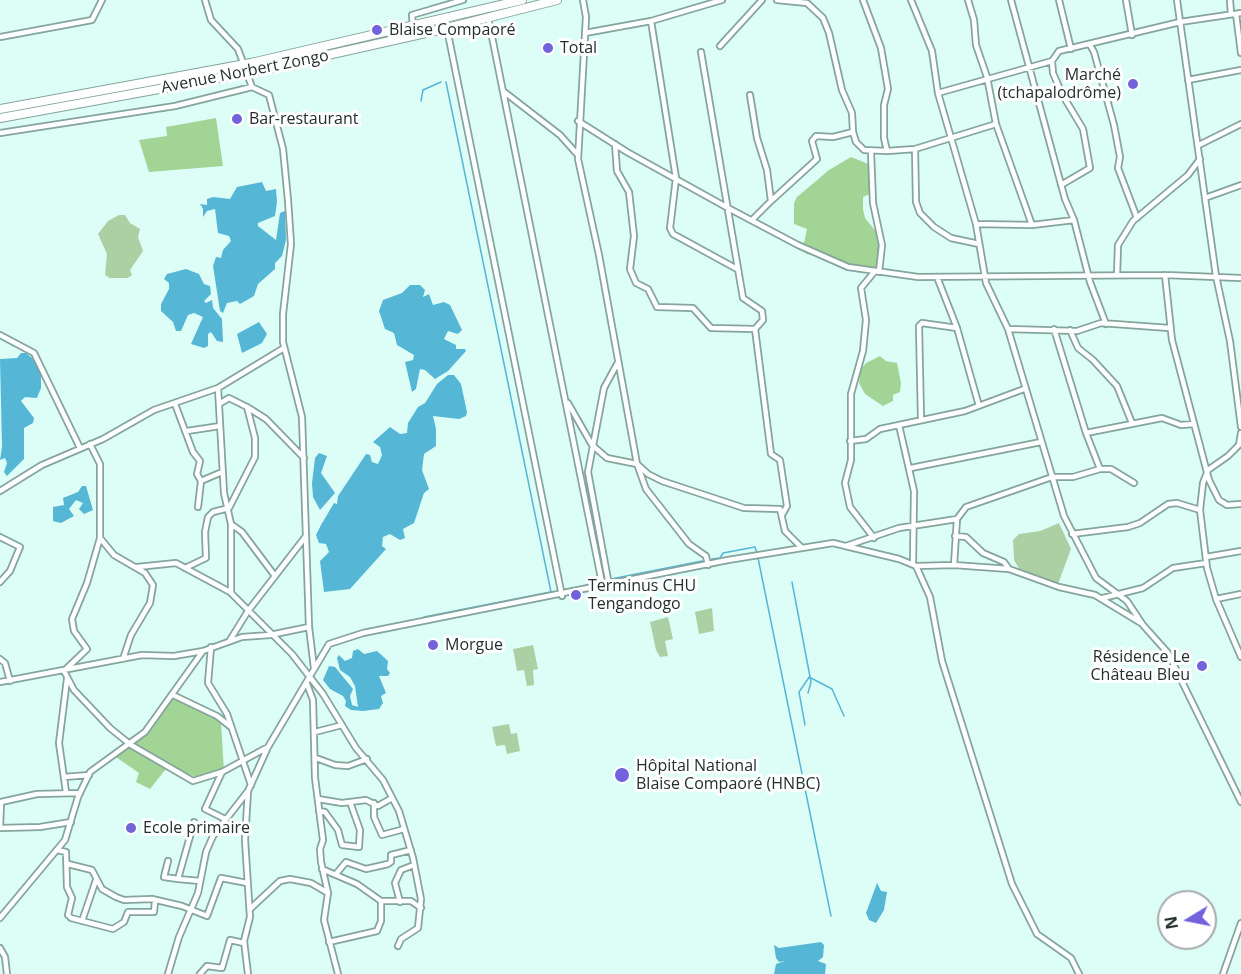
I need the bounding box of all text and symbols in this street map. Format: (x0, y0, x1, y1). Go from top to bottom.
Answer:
place label: Blaise Compaoré (389, 20, 515, 40)
marker: Blaise Compaoré (370, 23, 384, 37)
place label: Total (560, 38, 597, 58)
marker: Total (541, 41, 555, 55)
street label: Avenue Norbert Zongo (160, 46, 330, 98)
place label: Marché (tchapalodrôme) (997, 65, 1121, 103)
marker: Marché (tchapalodrôme) (1126, 77, 1140, 91)
place label: Bar-restaurant (249, 109, 358, 129)
marker: Bar-restaurant (230, 112, 244, 126)
place label: Terminus CHU Tengandogo (588, 576, 696, 614)
marker: Terminus CHU Tengandogo (569, 588, 583, 602)
place label: Morgue (445, 635, 503, 655)
marker: Morgue (426, 638, 440, 652)
place label: Résidence Le Château Bleu (1090, 647, 1190, 685)
marker: Résidence Le Château Bleu (1195, 659, 1209, 673)
place label: Hôpital National Blaise Compaoré (HNBC) (636, 756, 820, 794)
marker: Hôpital National Blaise Compaoré (HNBC) (613, 766, 631, 784)
place label: Ecole primaire (143, 818, 250, 838)
marker: Ecole primaire (124, 821, 138, 835)
north arrow (1157, 890, 1217, 950)
text: N (1159, 914, 1183, 931)

